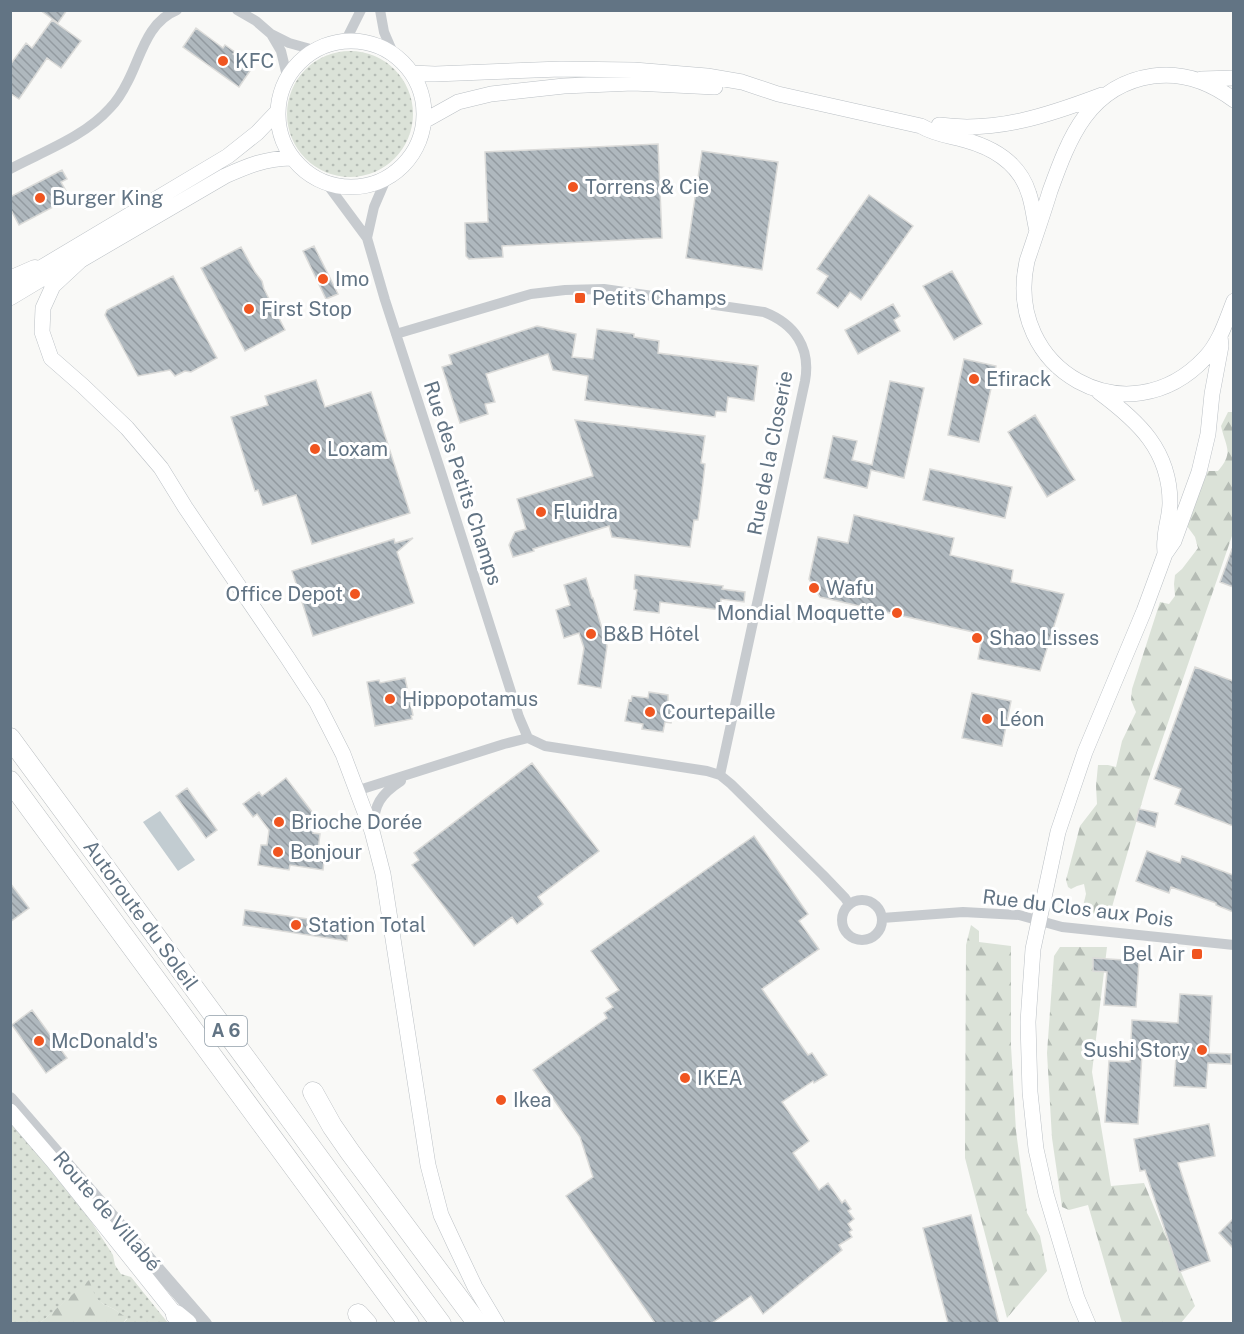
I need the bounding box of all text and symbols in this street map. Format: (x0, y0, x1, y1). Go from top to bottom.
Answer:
place label: KFC (235, 49, 274, 73)
marker: KFC (216, 54, 230, 68)
place label: Torrens & Cie (585, 175, 709, 199)
marker: Torrens & Cie (566, 180, 580, 194)
place label: Burger King (52, 186, 163, 210)
marker: Burger King (33, 191, 47, 205)
place label: Imo (335, 267, 369, 291)
marker: Imo (316, 272, 330, 286)
place label: Petits Champs (592, 286, 726, 310)
marker: Petits Champs (573, 291, 587, 305)
place label: First Stop (261, 297, 352, 321)
marker: First Stop (242, 302, 256, 316)
place label: Efirack (986, 367, 1051, 391)
street label: Rue de la Closerie (742, 369, 798, 537)
marker: Efirack (967, 372, 981, 386)
street label: Rue des Petits Champs (419, 378, 507, 588)
place label: Loxam (327, 437, 388, 461)
marker: Loxam (308, 442, 322, 456)
place label: Fluidra (553, 500, 618, 524)
marker: Fluidra (534, 505, 548, 519)
place label: Wafu (826, 576, 874, 600)
marker: Wafu (807, 581, 821, 595)
place label: Office Depot (226, 582, 343, 606)
marker: Office Depot (348, 587, 362, 601)
place label: Mondial Moquette (717, 601, 885, 625)
marker: Mondial Moquette (890, 606, 904, 620)
place label: B&B Hôtel (603, 622, 700, 646)
place label: Shao Lisses (989, 626, 1099, 650)
marker: B&B Hôtel (584, 627, 598, 641)
marker: Shao Lisses (970, 631, 984, 645)
place label: Hippopotamus (402, 687, 538, 711)
marker: Hippopotamus (383, 692, 397, 706)
place label: Courtepaille (662, 700, 776, 724)
marker: Courtepaille (643, 705, 657, 719)
place label: Léon (999, 707, 1044, 731)
marker: Léon (980, 712, 994, 726)
place label: Brioche Dorée (291, 810, 422, 834)
marker: Brioche Dorée (272, 815, 286, 829)
street label: Autoroute du Soleil (79, 835, 203, 995)
place label: Bonjour (290, 840, 363, 864)
marker: Bonjour (271, 845, 285, 859)
street label: Rue du Clos aux Pois (981, 884, 1175, 932)
place label: Station Total (308, 913, 426, 937)
marker: Station Total (289, 918, 303, 932)
place label: Bel Air (1122, 942, 1185, 966)
marker: Bel Air (1190, 947, 1204, 961)
road number: A 6 (205, 1016, 247, 1046)
place label: McDonald's (51, 1029, 158, 1053)
marker: McDonald's (32, 1034, 46, 1048)
place label: Sushi Story (1083, 1038, 1190, 1062)
marker: Sushi Story (1195, 1043, 1209, 1057)
place label: IKEA (697, 1066, 743, 1090)
marker: IKEA (678, 1071, 692, 1085)
place label: Ikea (513, 1088, 552, 1112)
marker: Ikea (494, 1093, 508, 1107)
street label: Route de Villabé (48, 1146, 166, 1276)

